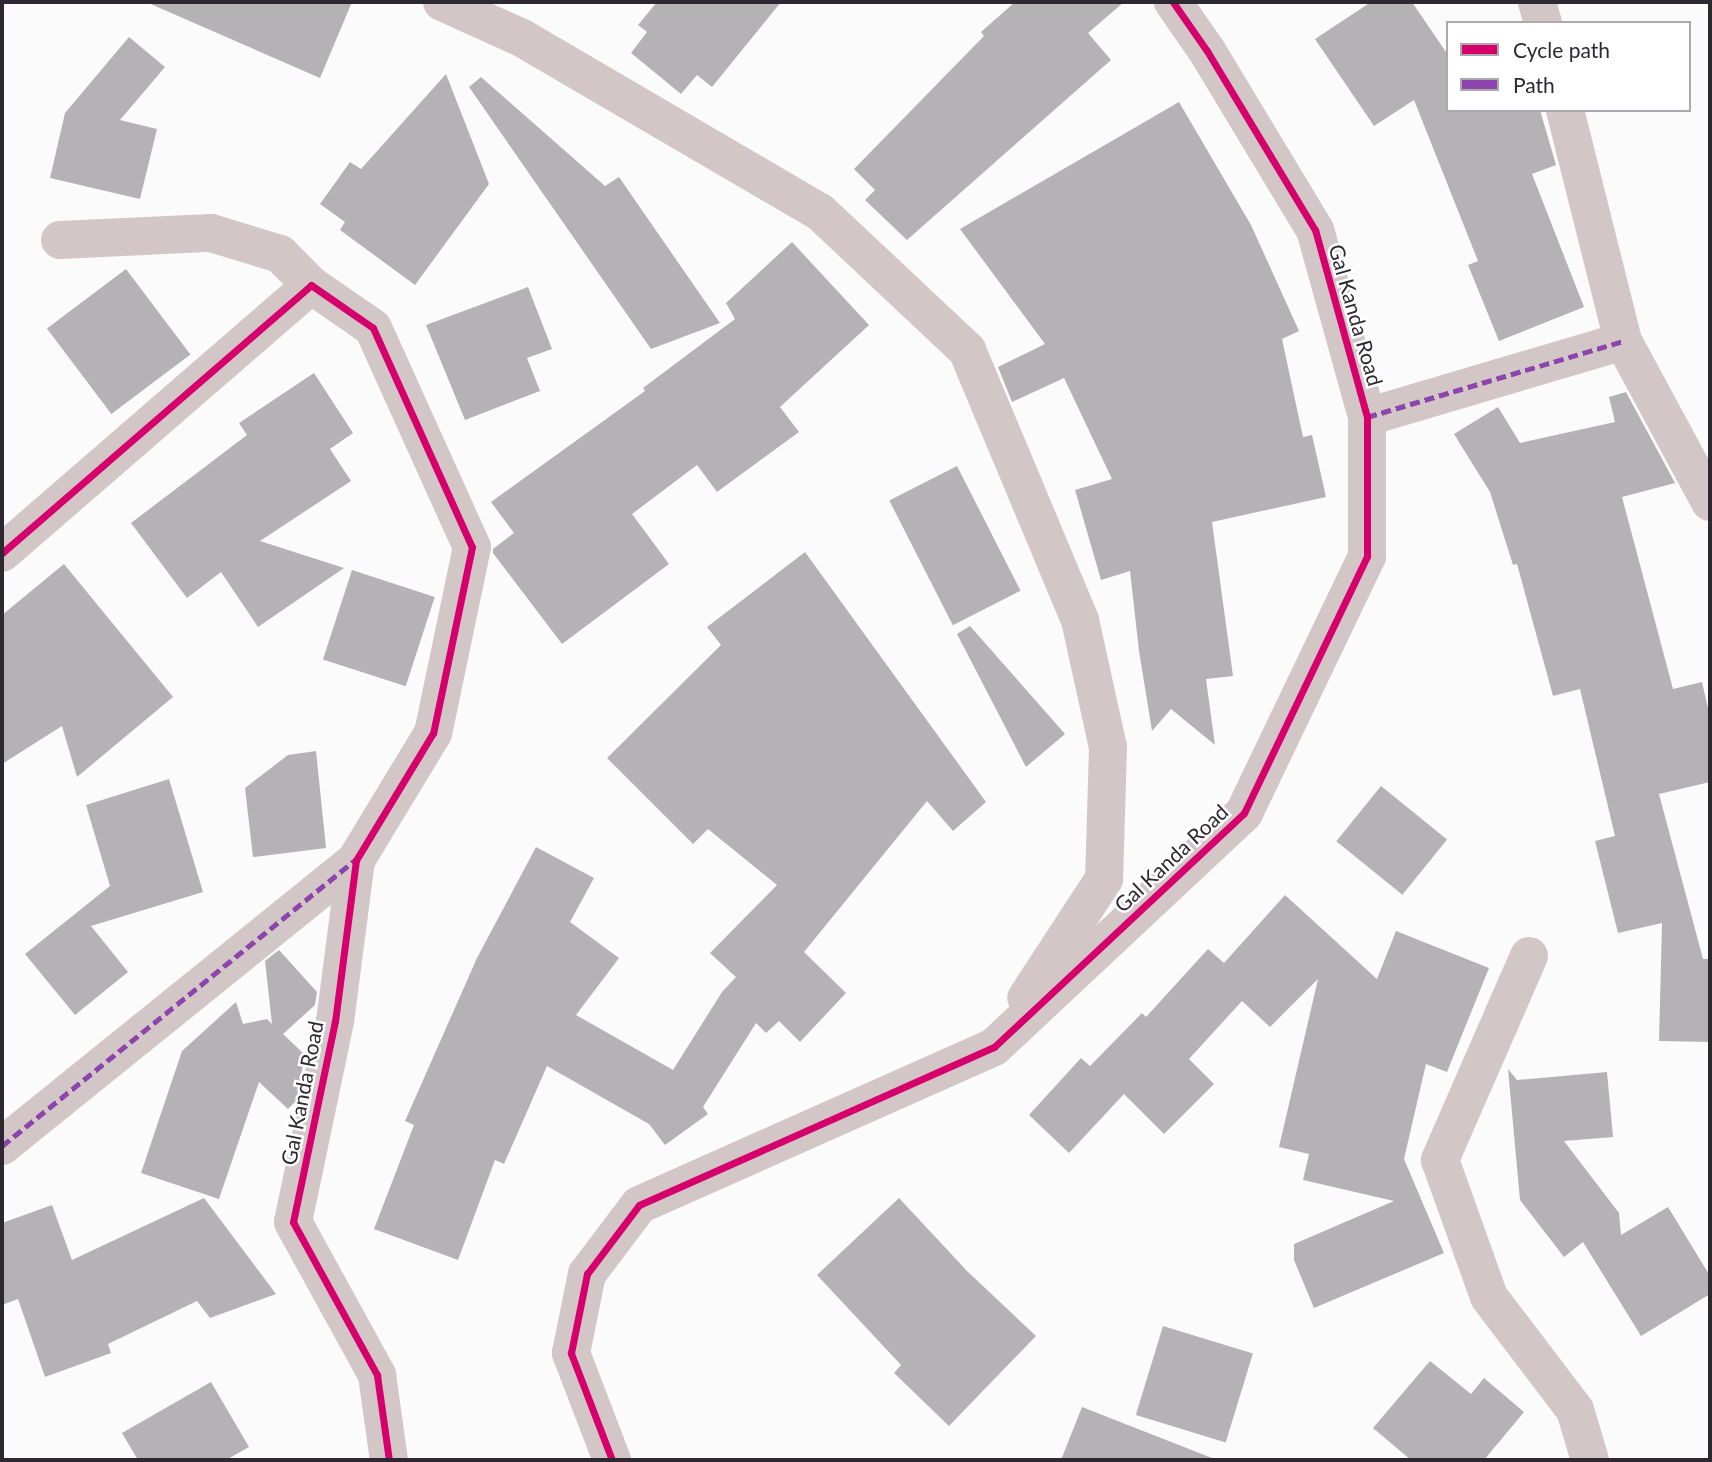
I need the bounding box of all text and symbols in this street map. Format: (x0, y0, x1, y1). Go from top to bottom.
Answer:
legend (1446, 21, 1691, 112)
text: Cycle path (1513, 37, 1610, 62)
text: Path (1513, 72, 1555, 97)
street label: Gal Kanda Road (1324, 241, 1388, 389)
street label: Gal Kanda Road (1109, 799, 1233, 917)
street label: Gal Kanda Road (276, 1019, 328, 1167)

